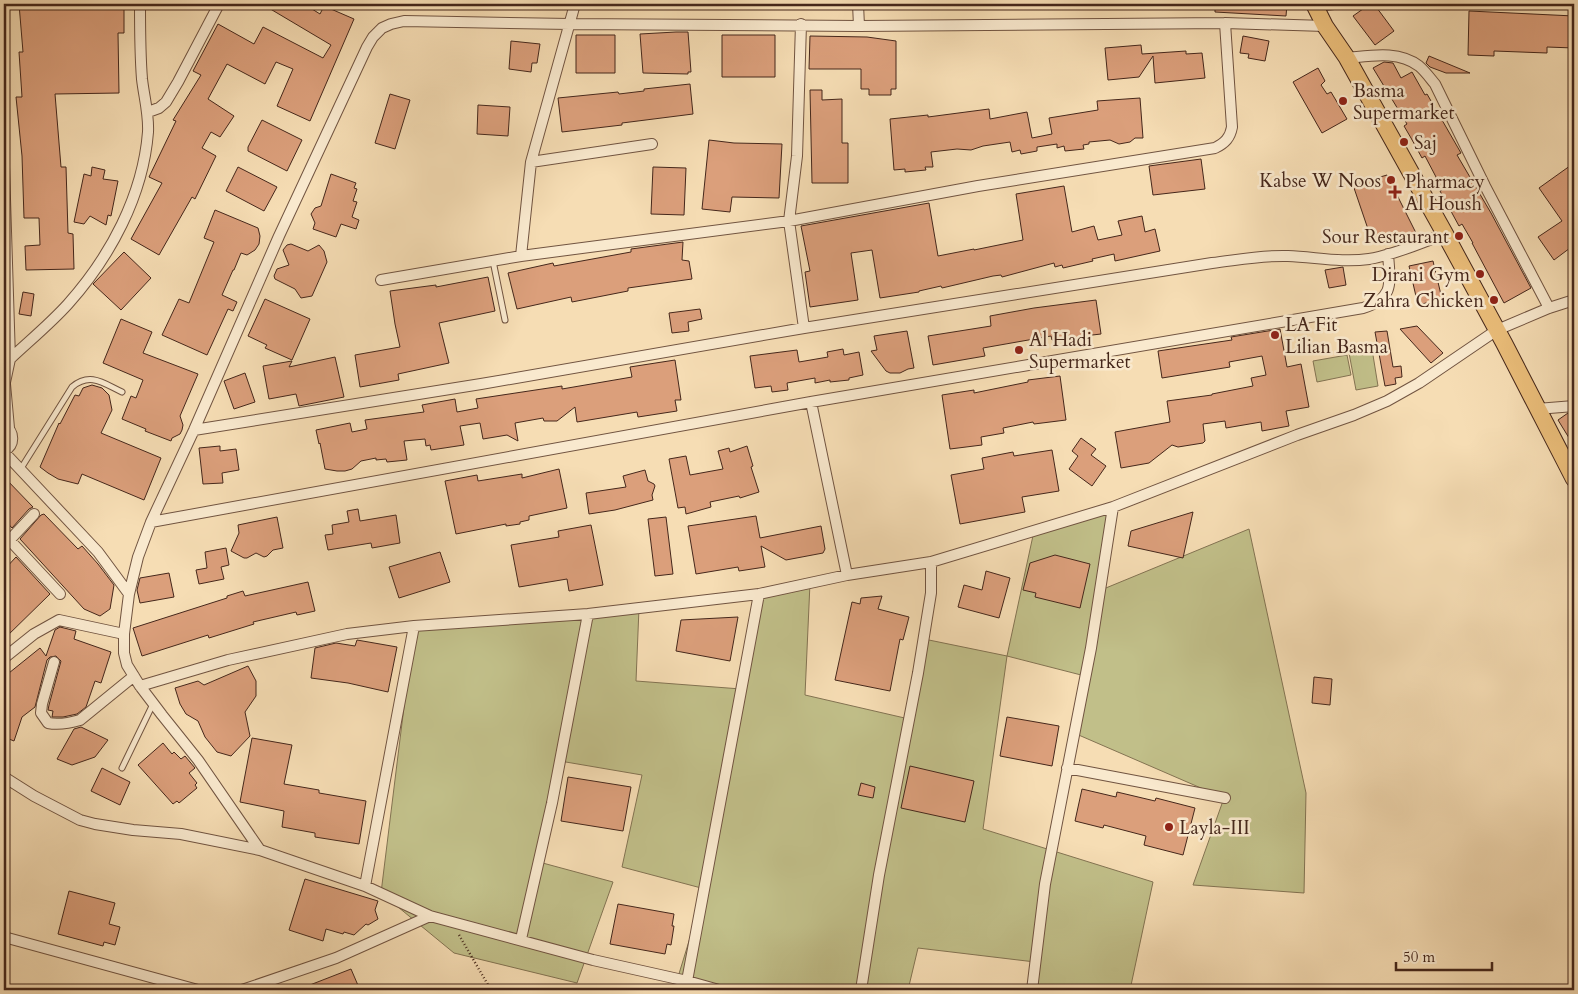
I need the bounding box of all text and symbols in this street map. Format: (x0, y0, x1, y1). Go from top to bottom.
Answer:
place label: Basma Supermarket (1353, 78, 1455, 126)
marker: Basma Supermarket (1337, 95, 1349, 107)
place label: Saj (1414, 130, 1437, 156)
marker: Saj (1398, 136, 1410, 148)
place label: Kabse W Noos (1259, 168, 1381, 194)
place label: Pharmacy Al Housh (1405, 169, 1485, 217)
marker: Kabse W Noos (1385, 174, 1397, 186)
marker: Pharmacy Al Housh (1389, 186, 1401, 198)
place label: Sour Restaurant (1322, 224, 1449, 250)
marker: Sour Restaurant (1453, 230, 1465, 242)
place label: Dirani Gym (1372, 262, 1471, 288)
marker: Dirani Gym (1474, 268, 1486, 280)
place label: Zahra Chicken (1363, 288, 1484, 314)
marker: Zahra Chicken (1488, 294, 1500, 306)
place label: LA Fit Lilian Basma (1285, 312, 1388, 360)
place label: Al Hadi Supermarket (1029, 327, 1131, 375)
marker: LA Fit Lilian Basma (1269, 329, 1281, 341)
marker: Al Hadi Supermarket (1013, 344, 1025, 356)
place label: Layla-III (1179, 815, 1250, 841)
marker: Layla-III (1163, 821, 1175, 833)
scale bar (1396, 939, 1492, 971)
text: 50 m (1403, 947, 1435, 967)

